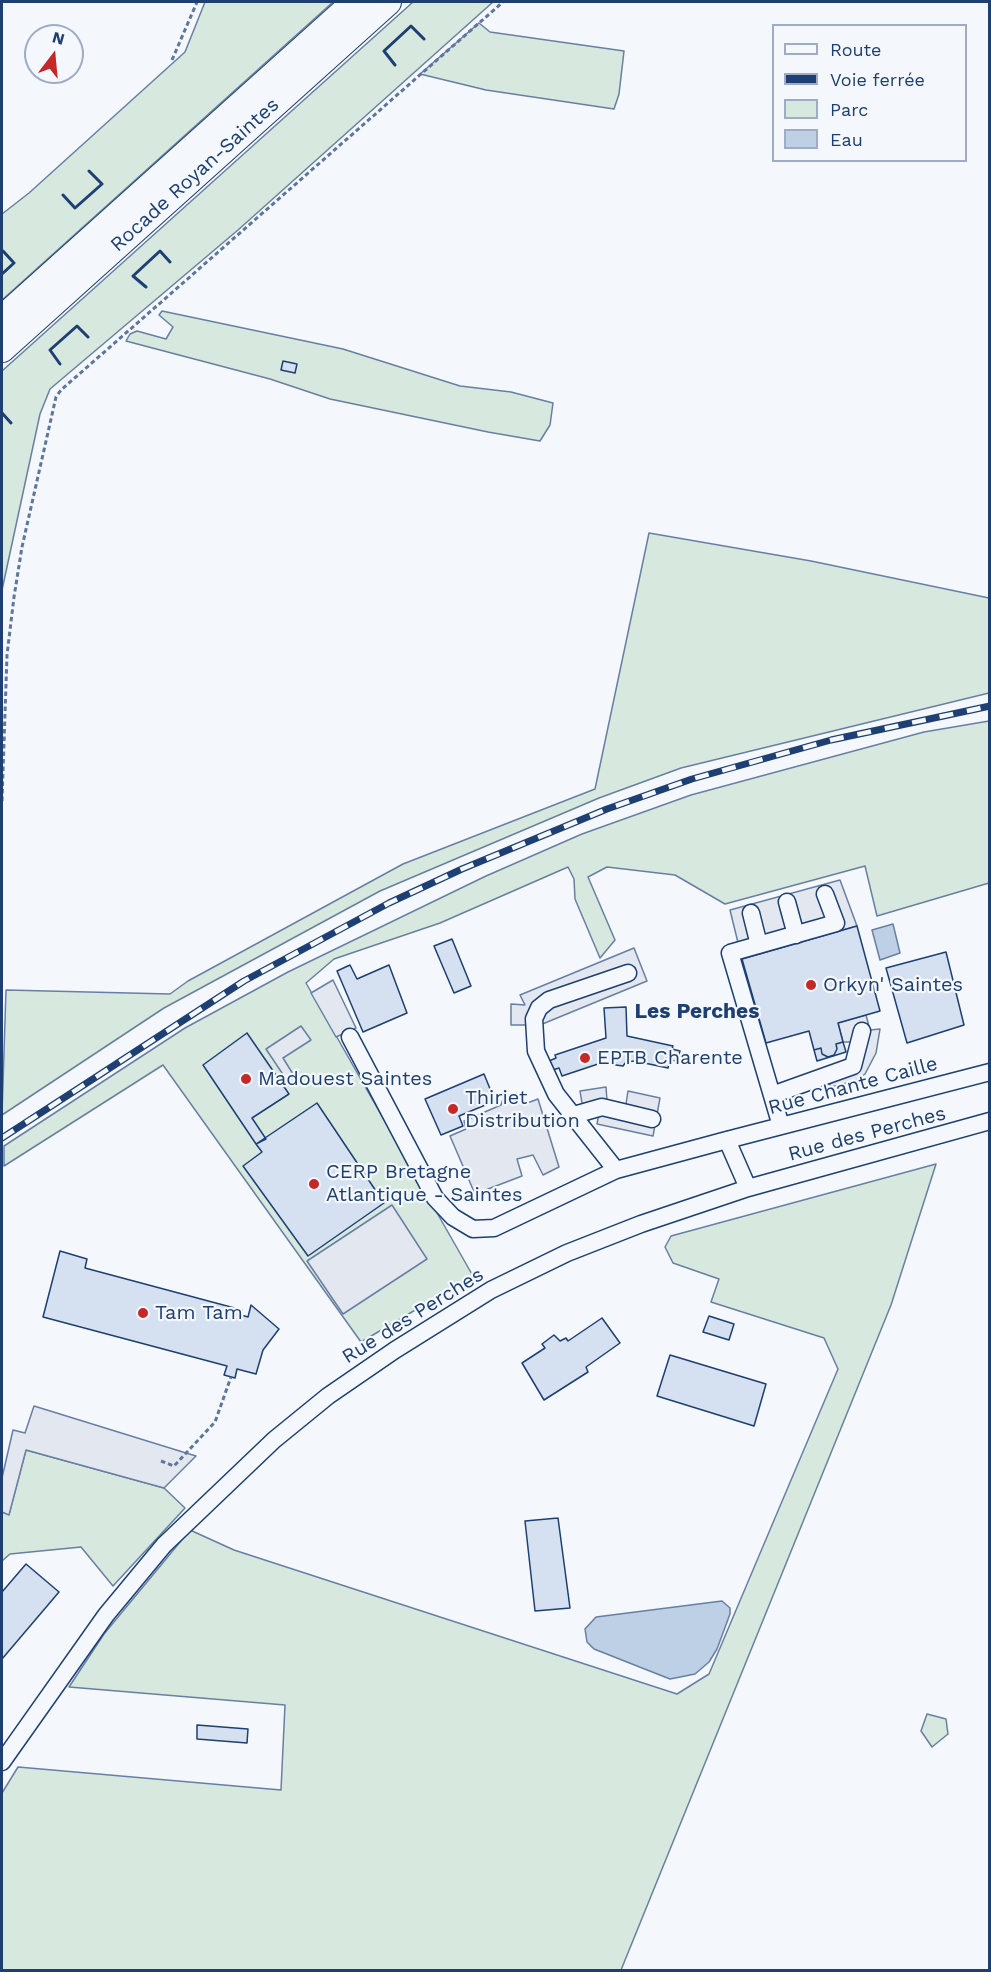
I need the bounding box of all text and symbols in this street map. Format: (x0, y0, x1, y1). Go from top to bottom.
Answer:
north arrow (24, 24, 84, 84)
legend (772, 24, 967, 162)
text: N (50, 27, 67, 49)
text: Route (830, 39, 882, 60)
text: Voie ferrée (830, 69, 925, 90)
street label: Rocade Royan-Saintes (106, 93, 284, 257)
text: Parc (830, 99, 868, 120)
text: Eau (830, 129, 863, 150)
place label: Orkyn' Saintes (823, 973, 963, 997)
marker: Orkyn' Saintes (804, 978, 818, 992)
district label: Les Perches (635, 999, 759, 1025)
place label: EPTB Charente (597, 1046, 743, 1070)
marker: EPTB Charente (578, 1051, 592, 1065)
street label: Rue Chante Caille (766, 1052, 940, 1120)
place label: Madouest Saintes (258, 1067, 432, 1091)
marker: Madouest Saintes (239, 1072, 253, 1086)
place label: Thiriet Distribution (465, 1086, 580, 1133)
street label: Rue des Perches (786, 1101, 948, 1167)
marker: Thiriet Distribution (446, 1102, 460, 1116)
place label: CERP Bretagne Atlantique - Saintes (326, 1160, 522, 1207)
marker: CERP Bretagne Atlantique - Saintes (307, 1177, 321, 1191)
street label: Rue des Perches (338, 1263, 488, 1369)
place label: Tam Tam (155, 1301, 243, 1325)
marker: Tam Tam (136, 1306, 150, 1320)

